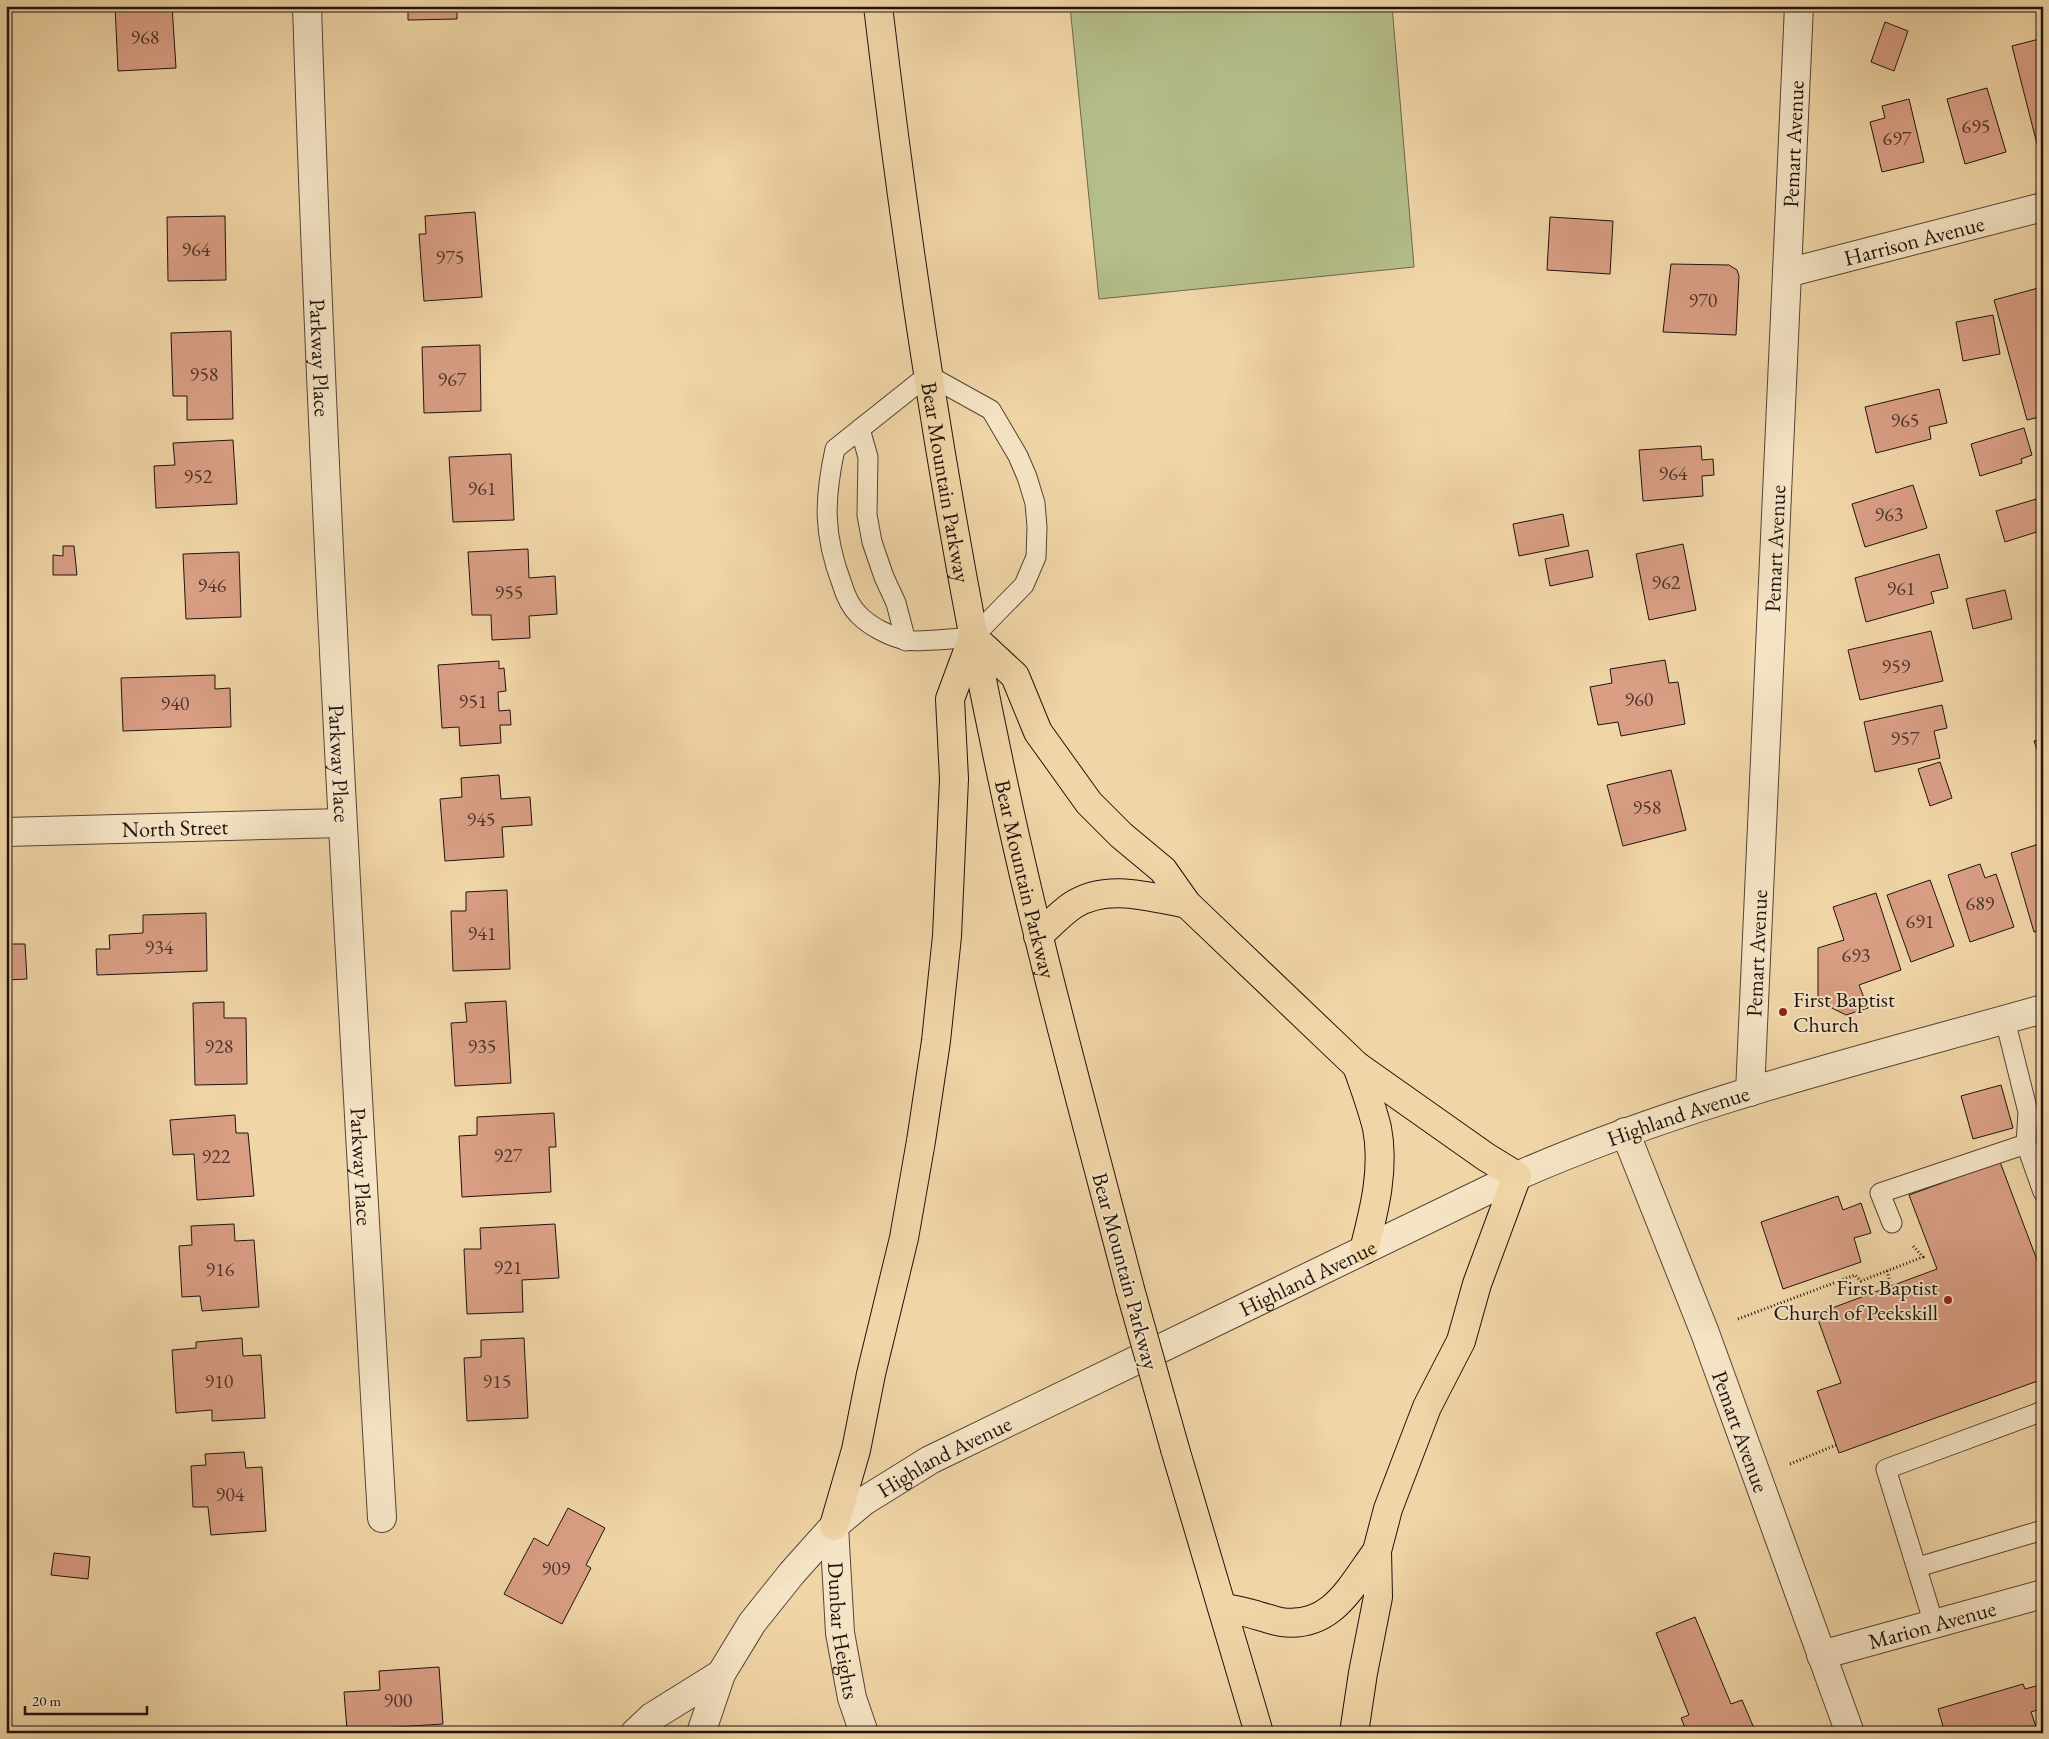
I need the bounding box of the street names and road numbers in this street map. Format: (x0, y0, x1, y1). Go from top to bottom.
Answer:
street label: Pemart Avenue (1776, 79, 1811, 208)
street label: Harrison Avenue (1841, 209, 1988, 273)
street label: Parkway Place (303, 298, 337, 418)
street label: Bear Mountain Parkway (914, 380, 977, 585)
street label: Pemart Avenue (1758, 484, 1792, 613)
street label: Parkway Place (322, 704, 357, 823)
street label: Bear Mountain Parkway (988, 777, 1063, 982)
street label: North Street (121, 812, 229, 844)
street label: Pemart Avenue (1739, 888, 1774, 1017)
street label: Highland Avenue (1603, 1078, 1753, 1153)
street label: Parkway Place (343, 1107, 379, 1227)
street label: Bear Mountain Parkway (1085, 1169, 1166, 1373)
street label: Highland Avenue (1234, 1232, 1381, 1323)
street label: Pemart Avenue (1705, 1367, 1776, 1497)
street label: Highland Avenue (872, 1409, 1017, 1504)
street label: Dunbar Heights (821, 1561, 866, 1701)
street label: Marion Avenue (1865, 1594, 1999, 1656)

